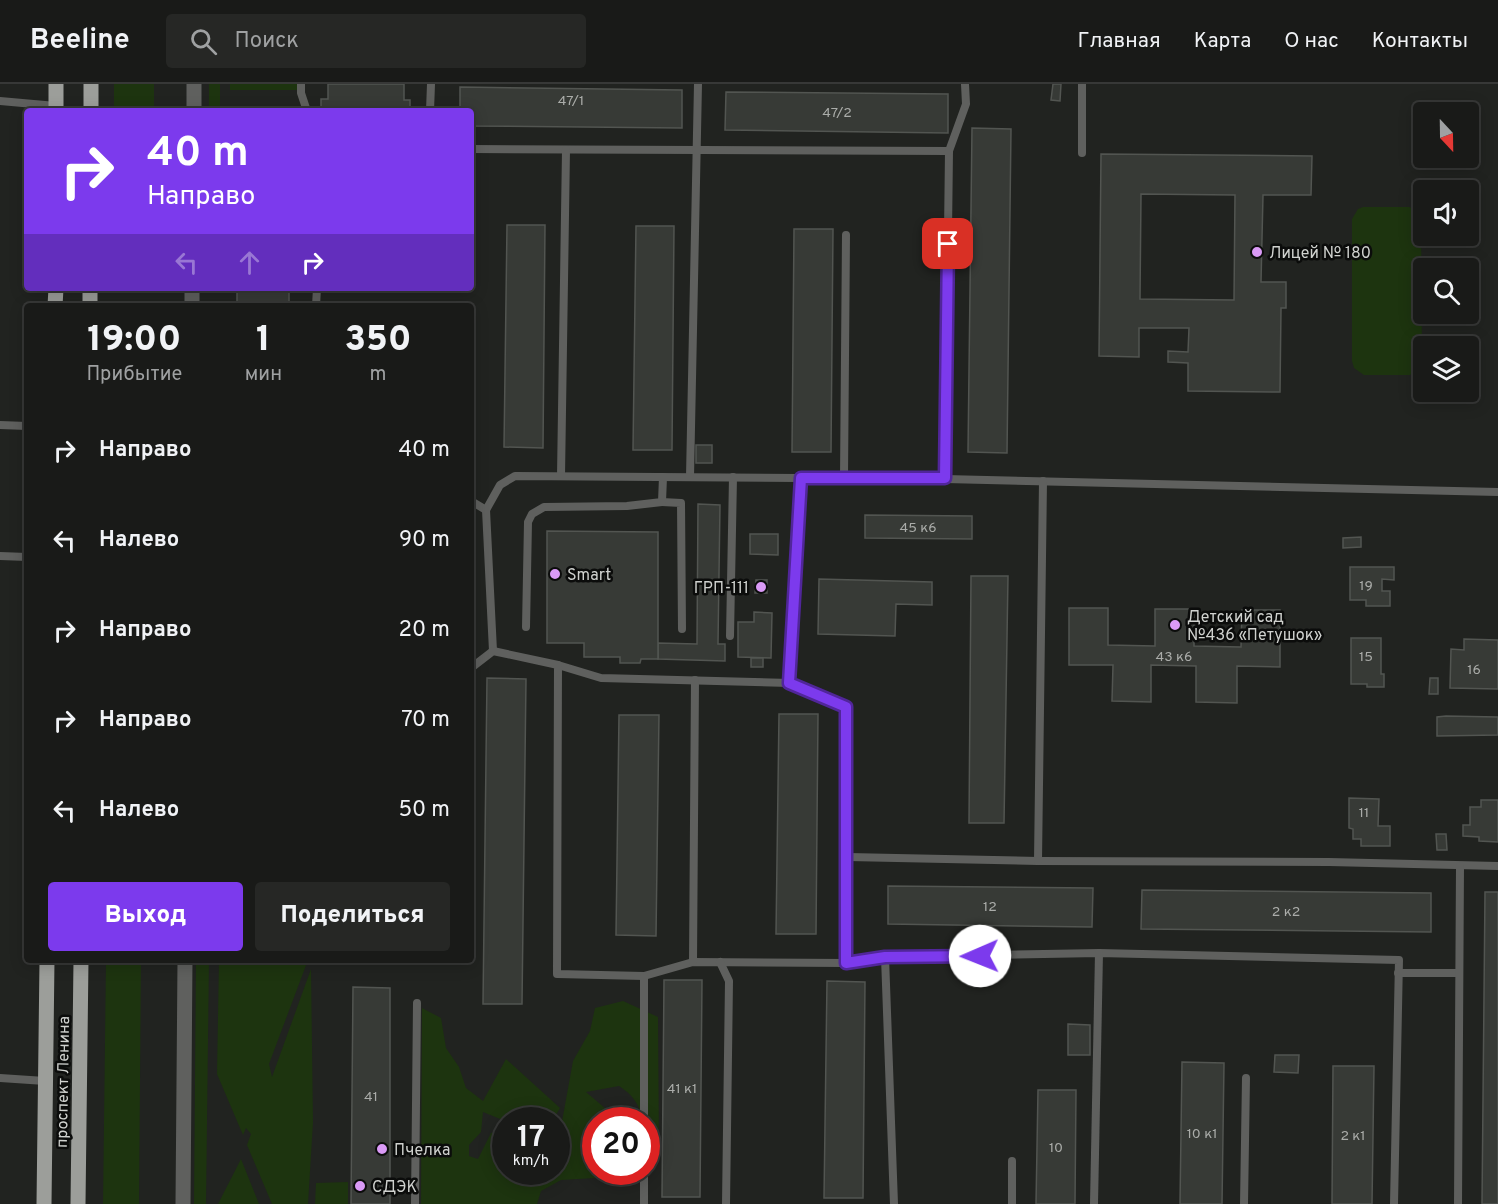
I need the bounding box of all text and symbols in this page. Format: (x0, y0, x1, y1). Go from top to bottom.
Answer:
search box (166, 14, 586, 68)
text: Beeline (30, 23, 130, 59)
icon: search (187, 25, 220, 58)
text: Поиск (235, 28, 299, 55)
text: Главная (1077, 28, 1161, 55)
text: Карта (1194, 28, 1251, 55)
text: О нас (1284, 28, 1339, 55)
text: Контакты (1372, 28, 1468, 55)
house number: 47/1 (558, 93, 584, 110)
north arrow (1413, 102, 1479, 168)
map controls (1413, 102, 1479, 402)
house number: 47/2 (822, 105, 852, 122)
text: 40 m (147, 128, 249, 181)
icon: right (48, 132, 126, 210)
text: Направо (147, 180, 255, 214)
button: sound (1413, 180, 1479, 246)
pin (922, 218, 973, 269)
icon: arrive (931, 227, 964, 260)
place label: Лицей № 180 (1269, 244, 1371, 264)
marker: Лицей № 180 (1250, 245, 1264, 259)
icon: left (170, 246, 203, 279)
icon: ahead (233, 246, 266, 279)
icon: right (296, 246, 329, 279)
button: search (1413, 258, 1479, 324)
text: 19:00 (87, 318, 181, 364)
text: 1 (256, 318, 271, 364)
text: 350 (344, 318, 412, 364)
button: layers (1413, 336, 1479, 402)
text: Прибытие (86, 362, 182, 388)
text: мин (245, 362, 282, 388)
text: m (370, 362, 386, 388)
icon: right (48, 434, 81, 467)
text: Направо (99, 437, 191, 464)
text: 40 m (398, 437, 450, 464)
house number: 45 к6 (899, 520, 937, 537)
icon: left (48, 524, 81, 557)
text: Налево (99, 527, 179, 554)
text: 90 m (399, 527, 450, 554)
place label: Smart (567, 566, 611, 586)
marker: Smart (548, 567, 562, 581)
house number: 19 (1359, 578, 1373, 595)
place label: ГРП-111 (694, 579, 749, 599)
marker: ГРП-111 (754, 580, 768, 594)
place label: Детский сад №436 «Петушок» (1187, 608, 1322, 646)
icon: right (48, 614, 81, 647)
text: Направо (99, 617, 191, 644)
text: 20 m (399, 617, 450, 644)
marker: Детский сад №436 «Петушок» (1168, 618, 1182, 632)
house number: 43 к6 (1156, 649, 1192, 666)
house number: 15 (1359, 649, 1373, 666)
house number: 16 (1467, 662, 1481, 679)
icon: right (48, 704, 81, 737)
text: Направо (99, 707, 191, 734)
text: 70 m (401, 707, 450, 734)
icon: left (48, 794, 81, 827)
text: Налево (99, 797, 179, 824)
text: 50 m (398, 797, 450, 824)
house number: 11 (1359, 805, 1369, 822)
button: Выход (48, 882, 243, 951)
button: Поделиться (255, 882, 450, 951)
house number: 12 (983, 899, 997, 916)
house number: 2 к2 (1272, 904, 1300, 921)
position arrow (948, 924, 1012, 988)
street label: проспект Ленина (53, 1016, 75, 1148)
house number: 41 к1 (667, 1081, 697, 1098)
house number: 41 (364, 1089, 378, 1106)
speed limit sign: 20 (582, 1107, 660, 1185)
text: 17 (517, 1120, 545, 1157)
house number: 10 к1 (1187, 1126, 1217, 1143)
house number: 2 к1 (1340, 1128, 1366, 1145)
house number: 10 (1049, 1140, 1063, 1157)
place label: Пчелка (394, 1141, 451, 1161)
marker: Пчелка (375, 1142, 389, 1156)
text: km/h (513, 1152, 549, 1171)
place label: СДЭК (372, 1178, 417, 1198)
marker: СДЭК (353, 1179, 367, 1193)

